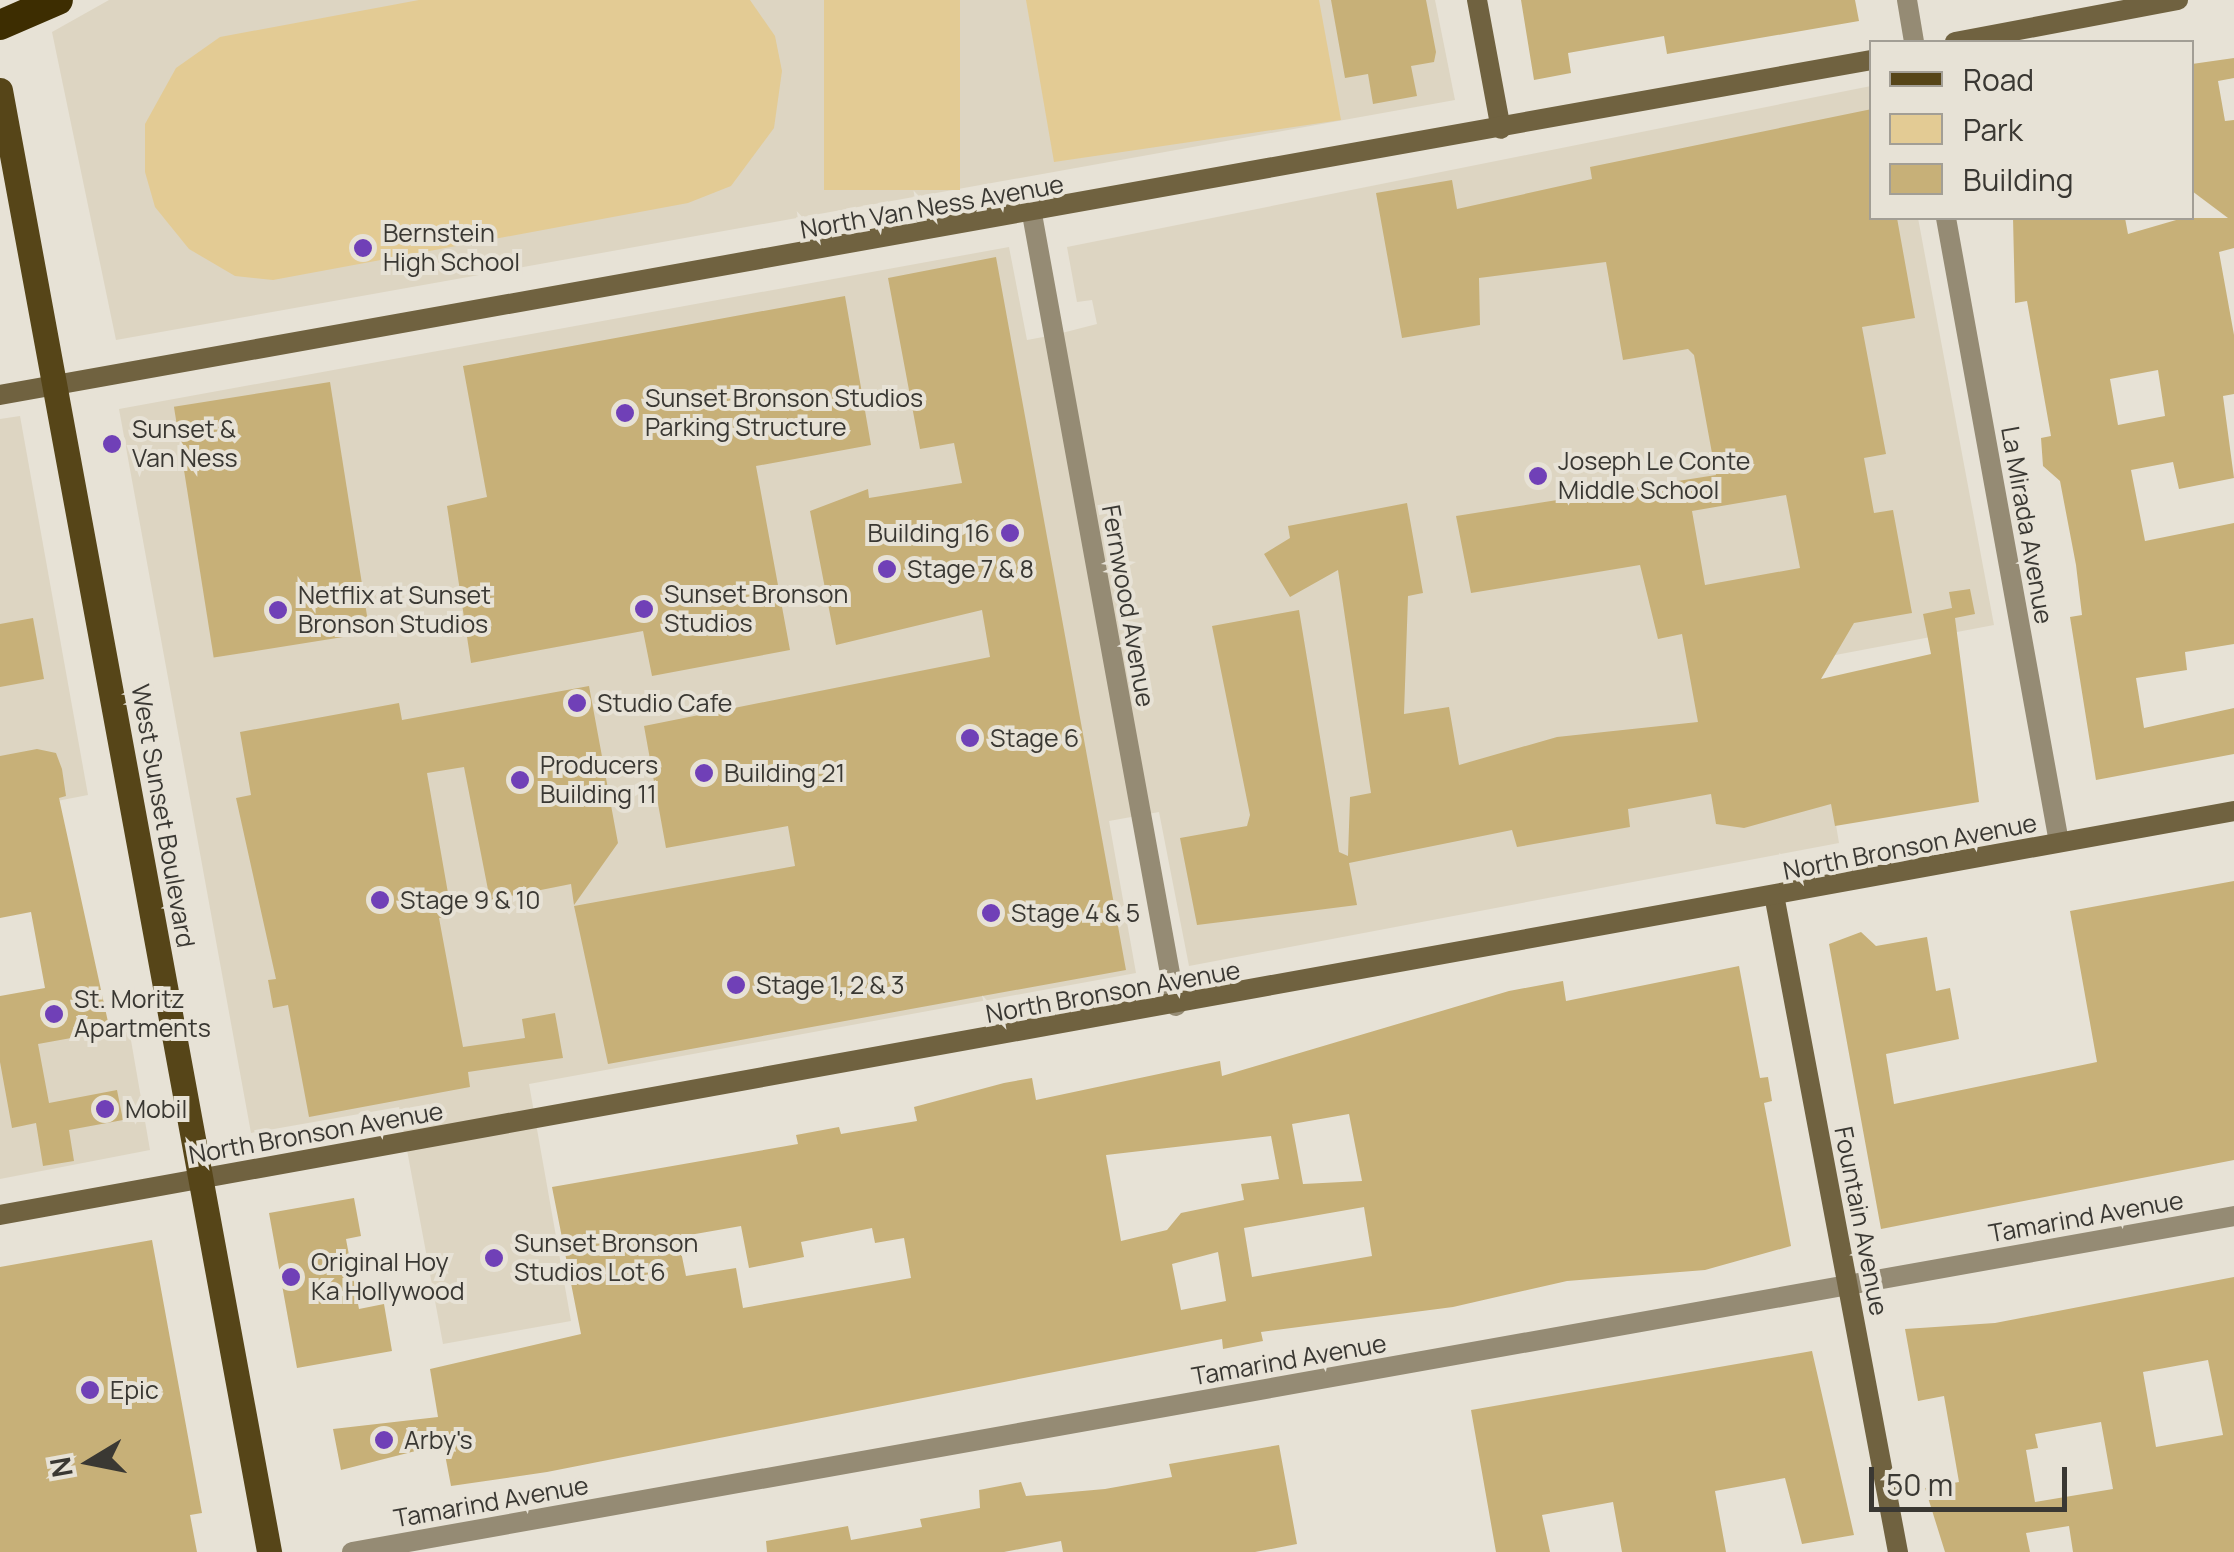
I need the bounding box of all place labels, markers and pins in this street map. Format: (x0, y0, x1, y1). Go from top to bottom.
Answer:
place label: Bernstein High School (383, 219, 520, 278)
marker: Bernstein High School (352, 237, 374, 259)
place label: Sunset Bronson Studios Parking Structure (645, 384, 923, 443)
marker: Sunset Bronson Studios Parking Structure (614, 402, 636, 424)
place label: Sunset & Van Ness (132, 415, 238, 474)
marker: Sunset & Van Ness (101, 433, 123, 455)
place label: Joseph Le Conte Middle School (1558, 447, 1750, 506)
marker: Joseph Le Conte Middle School (1527, 465, 1549, 487)
place label: Building 16 (868, 518, 990, 548)
marker: Building 16 (999, 522, 1021, 544)
place label: Stage 7 & 8 (907, 554, 1034, 584)
marker: Stage 7 & 8 (876, 558, 898, 580)
place label: Sunset Bronson Studios (664, 580, 848, 639)
place label: Netflix at Sunset Bronson Studios (298, 581, 491, 640)
marker: Sunset Bronson Studios (633, 598, 655, 620)
marker: Netflix at Sunset Bronson Studios (267, 599, 289, 621)
place label: Studio Cafe (597, 688, 732, 718)
marker: Studio Cafe (566, 692, 588, 714)
place label: Stage 6 (990, 723, 1079, 753)
marker: Stage 6 (959, 727, 981, 749)
place label: Producers Building 11 (540, 751, 658, 810)
place label: Building 21 (724, 758, 845, 788)
marker: Building 21 (693, 762, 715, 784)
marker: Producers Building 11 (509, 769, 531, 791)
place label: Stage 9 & 10 (400, 885, 541, 915)
marker: Stage 9 & 10 (369, 889, 391, 911)
place label: Stage 4 & 5 (1011, 898, 1140, 928)
marker: Stage 4 & 5 (980, 902, 1002, 924)
place label: Stage 1, 2 & 3 (756, 970, 904, 1000)
marker: Stage 1, 2 & 3 (725, 974, 747, 996)
place label: St. Moritz Apartments (74, 985, 211, 1044)
marker: St. Moritz Apartments (43, 1003, 65, 1025)
place label: Mobil (125, 1094, 187, 1124)
marker: Mobil (94, 1098, 116, 1120)
place label: Sunset Bronson Studios Lot 6 (514, 1229, 698, 1288)
marker: Sunset Bronson Studios Lot 6 (483, 1247, 505, 1269)
place label: Original Hoy Ka Hollywood (311, 1248, 465, 1307)
marker: Original Hoy Ka Hollywood (280, 1266, 302, 1288)
place label: Epic (110, 1375, 159, 1405)
marker: Epic (79, 1379, 101, 1401)
place label: Arby's (404, 1425, 473, 1455)
marker: Arby's (373, 1429, 395, 1451)

